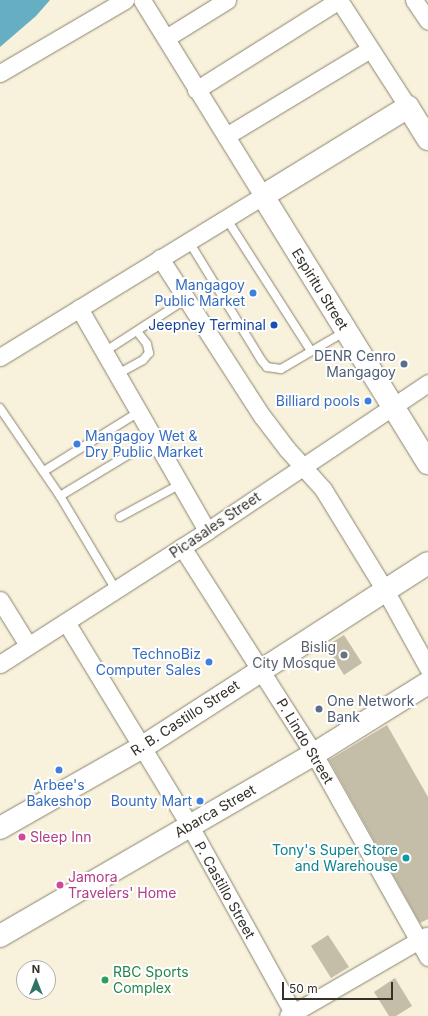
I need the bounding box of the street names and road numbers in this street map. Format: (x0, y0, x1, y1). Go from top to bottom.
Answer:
street label: Espiritu Street (288, 245, 352, 333)
street label: Picasales Street (166, 488, 264, 562)
street label: R. B. Castillo Street (128, 677, 242, 759)
street label: P. Lindo Street (273, 695, 337, 787)
street label: Abarca Street (172, 781, 258, 841)
street label: P. Castillo Street (191, 838, 259, 942)

